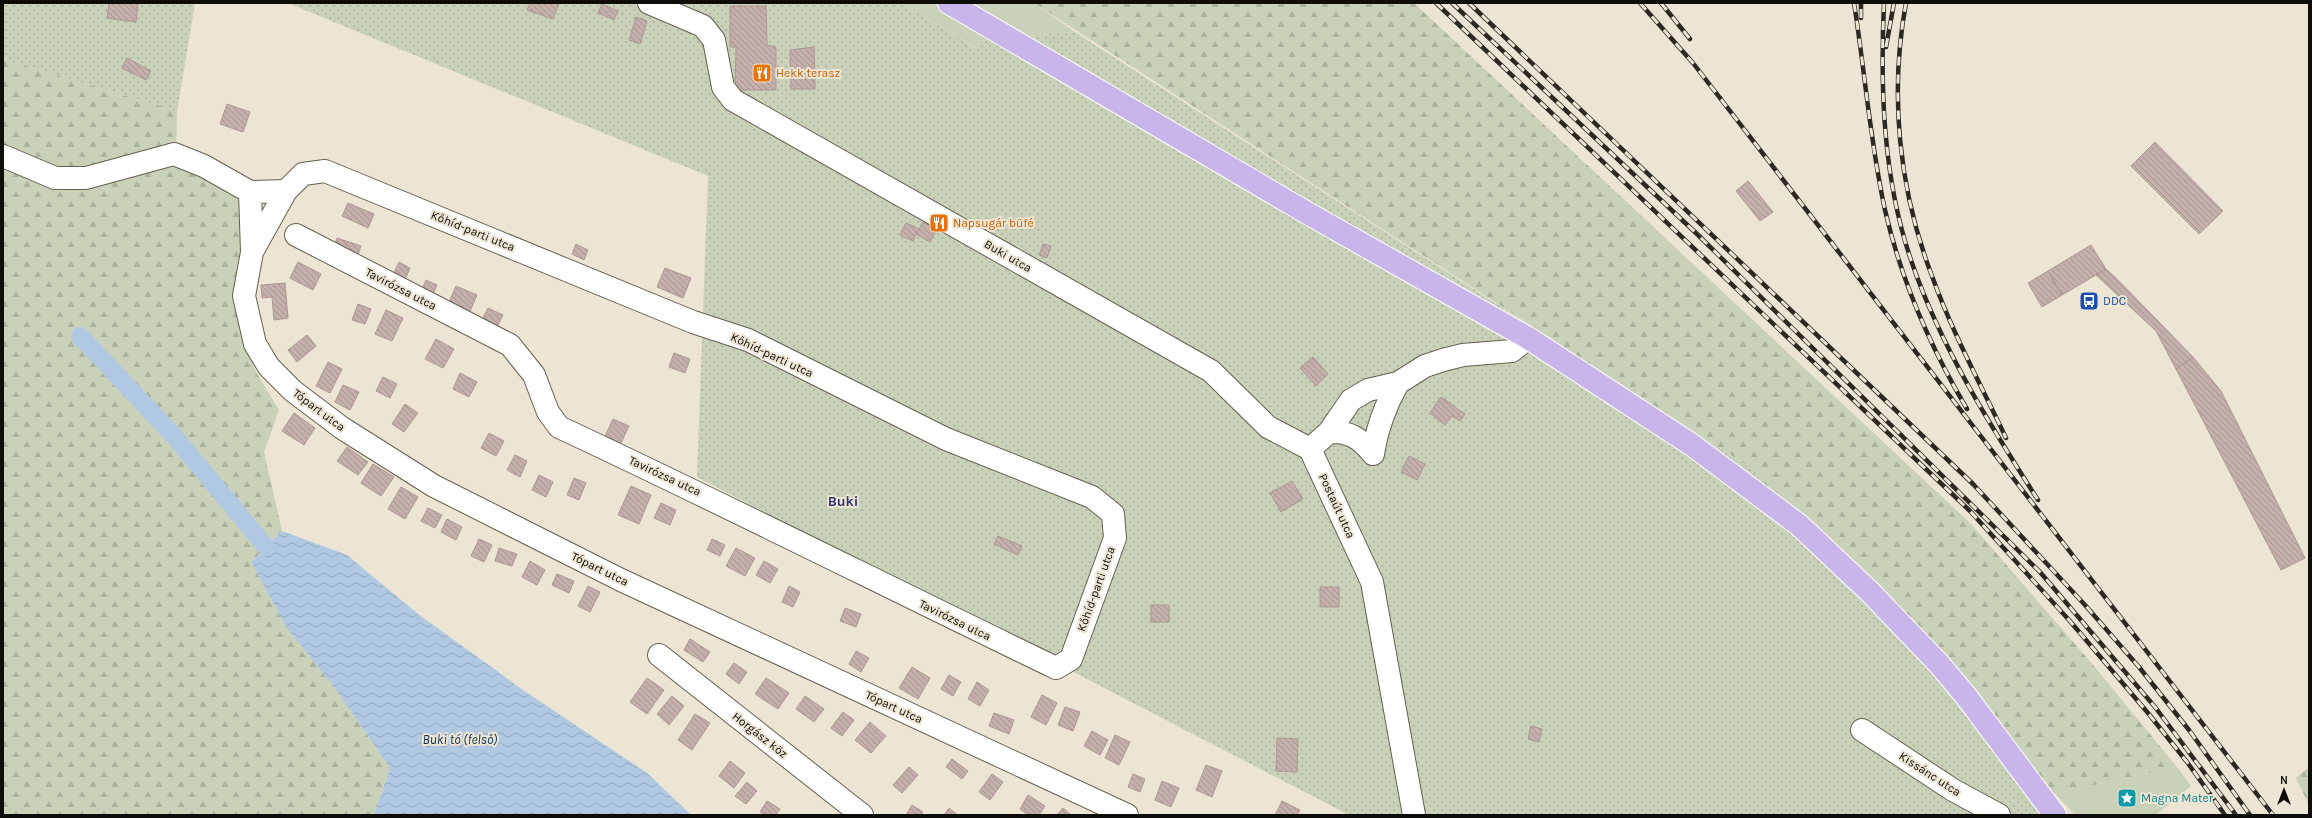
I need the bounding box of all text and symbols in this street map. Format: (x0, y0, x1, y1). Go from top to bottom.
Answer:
restaurant icon: Hekk terasz (751, 62, 773, 84)
place label: Hekk terasz (776, 66, 840, 80)
street label: Kőhíd-parti utca (429, 208, 517, 254)
restaurant icon: Napsugár büfé (928, 212, 950, 234)
place label: Napsugár büfé (953, 216, 1034, 230)
street label: Buki utca (982, 237, 1034, 275)
street label: Tavirózsa utca (363, 265, 439, 313)
bus stop icon: DDC (2078, 290, 2100, 312)
place label: DDC (2103, 294, 2126, 308)
street label: Kőhíd-parti utca (729, 330, 815, 380)
street label: Tópart utca (290, 386, 348, 434)
street label: Tavirózsa utca (627, 453, 703, 499)
street label: Postaút utca (1316, 471, 1358, 541)
district label: Buki (828, 493, 858, 510)
street label: Kőhíd-parti utca (1074, 545, 1118, 633)
street label: Tópart utca (569, 549, 631, 589)
street label: Tavirózsa utca (917, 597, 993, 643)
street label: Tópart utca (863, 688, 925, 726)
street label: Horgász köz (730, 709, 791, 761)
water label: Buki tó (felső) (423, 732, 497, 747)
street label: Kissánc utca (1896, 749, 1964, 799)
north arrow (2264, 770, 2304, 810)
text: N (2280, 774, 2288, 787)
place icon: Magna Mater (2116, 787, 2138, 809)
place label: Magna Mater (2141, 791, 2214, 805)

